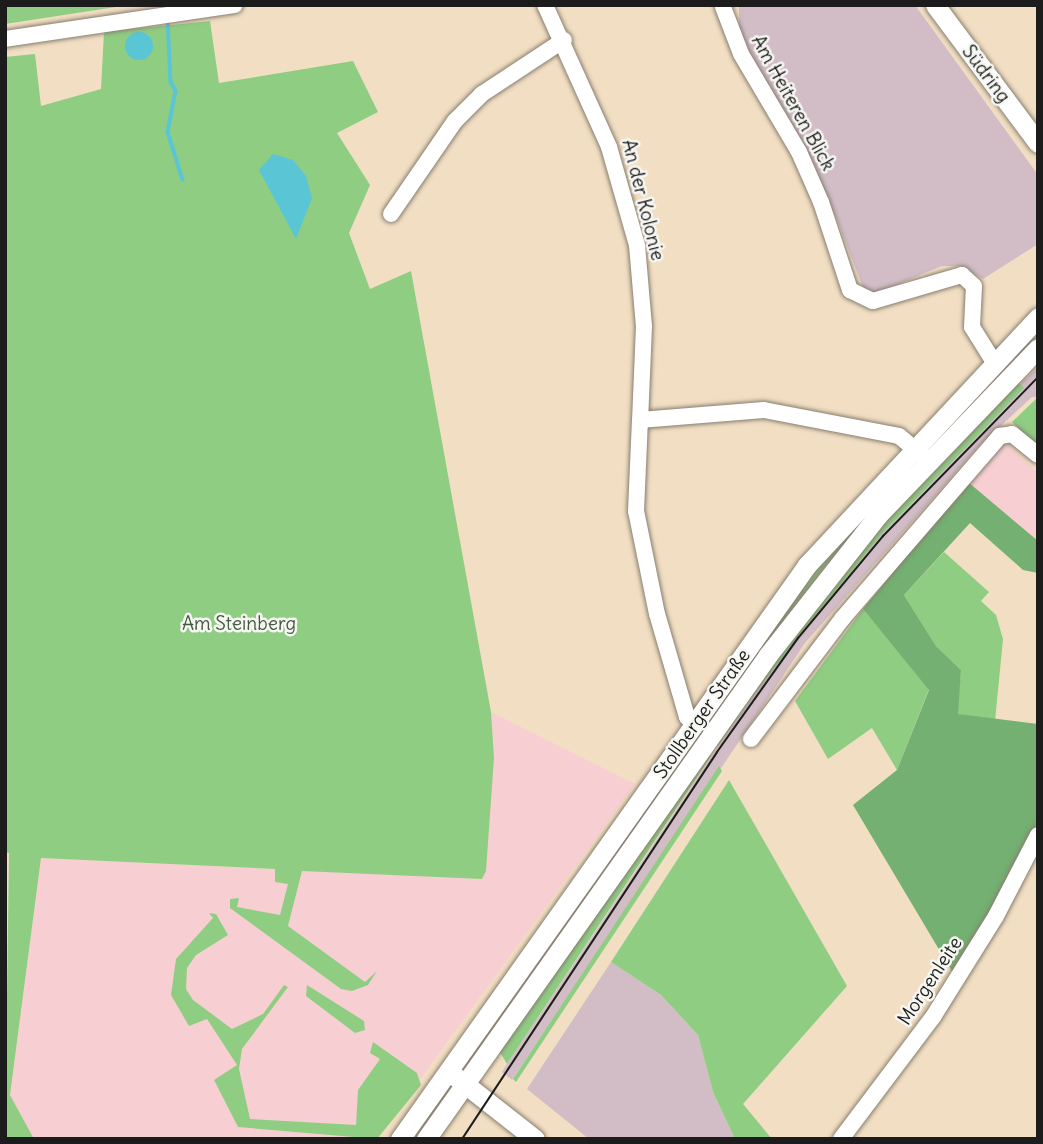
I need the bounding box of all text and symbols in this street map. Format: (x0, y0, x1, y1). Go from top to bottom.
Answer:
street label: Am Heiteren Blick (746, 31, 840, 175)
street label: Südring (957, 41, 1015, 107)
street label: An der Kolonie (617, 137, 669, 263)
park label: Am Steinberg (182, 613, 296, 635)
street label: Stollberger Straße (649, 645, 755, 783)
street label: Morgenleite (893, 933, 967, 1029)

